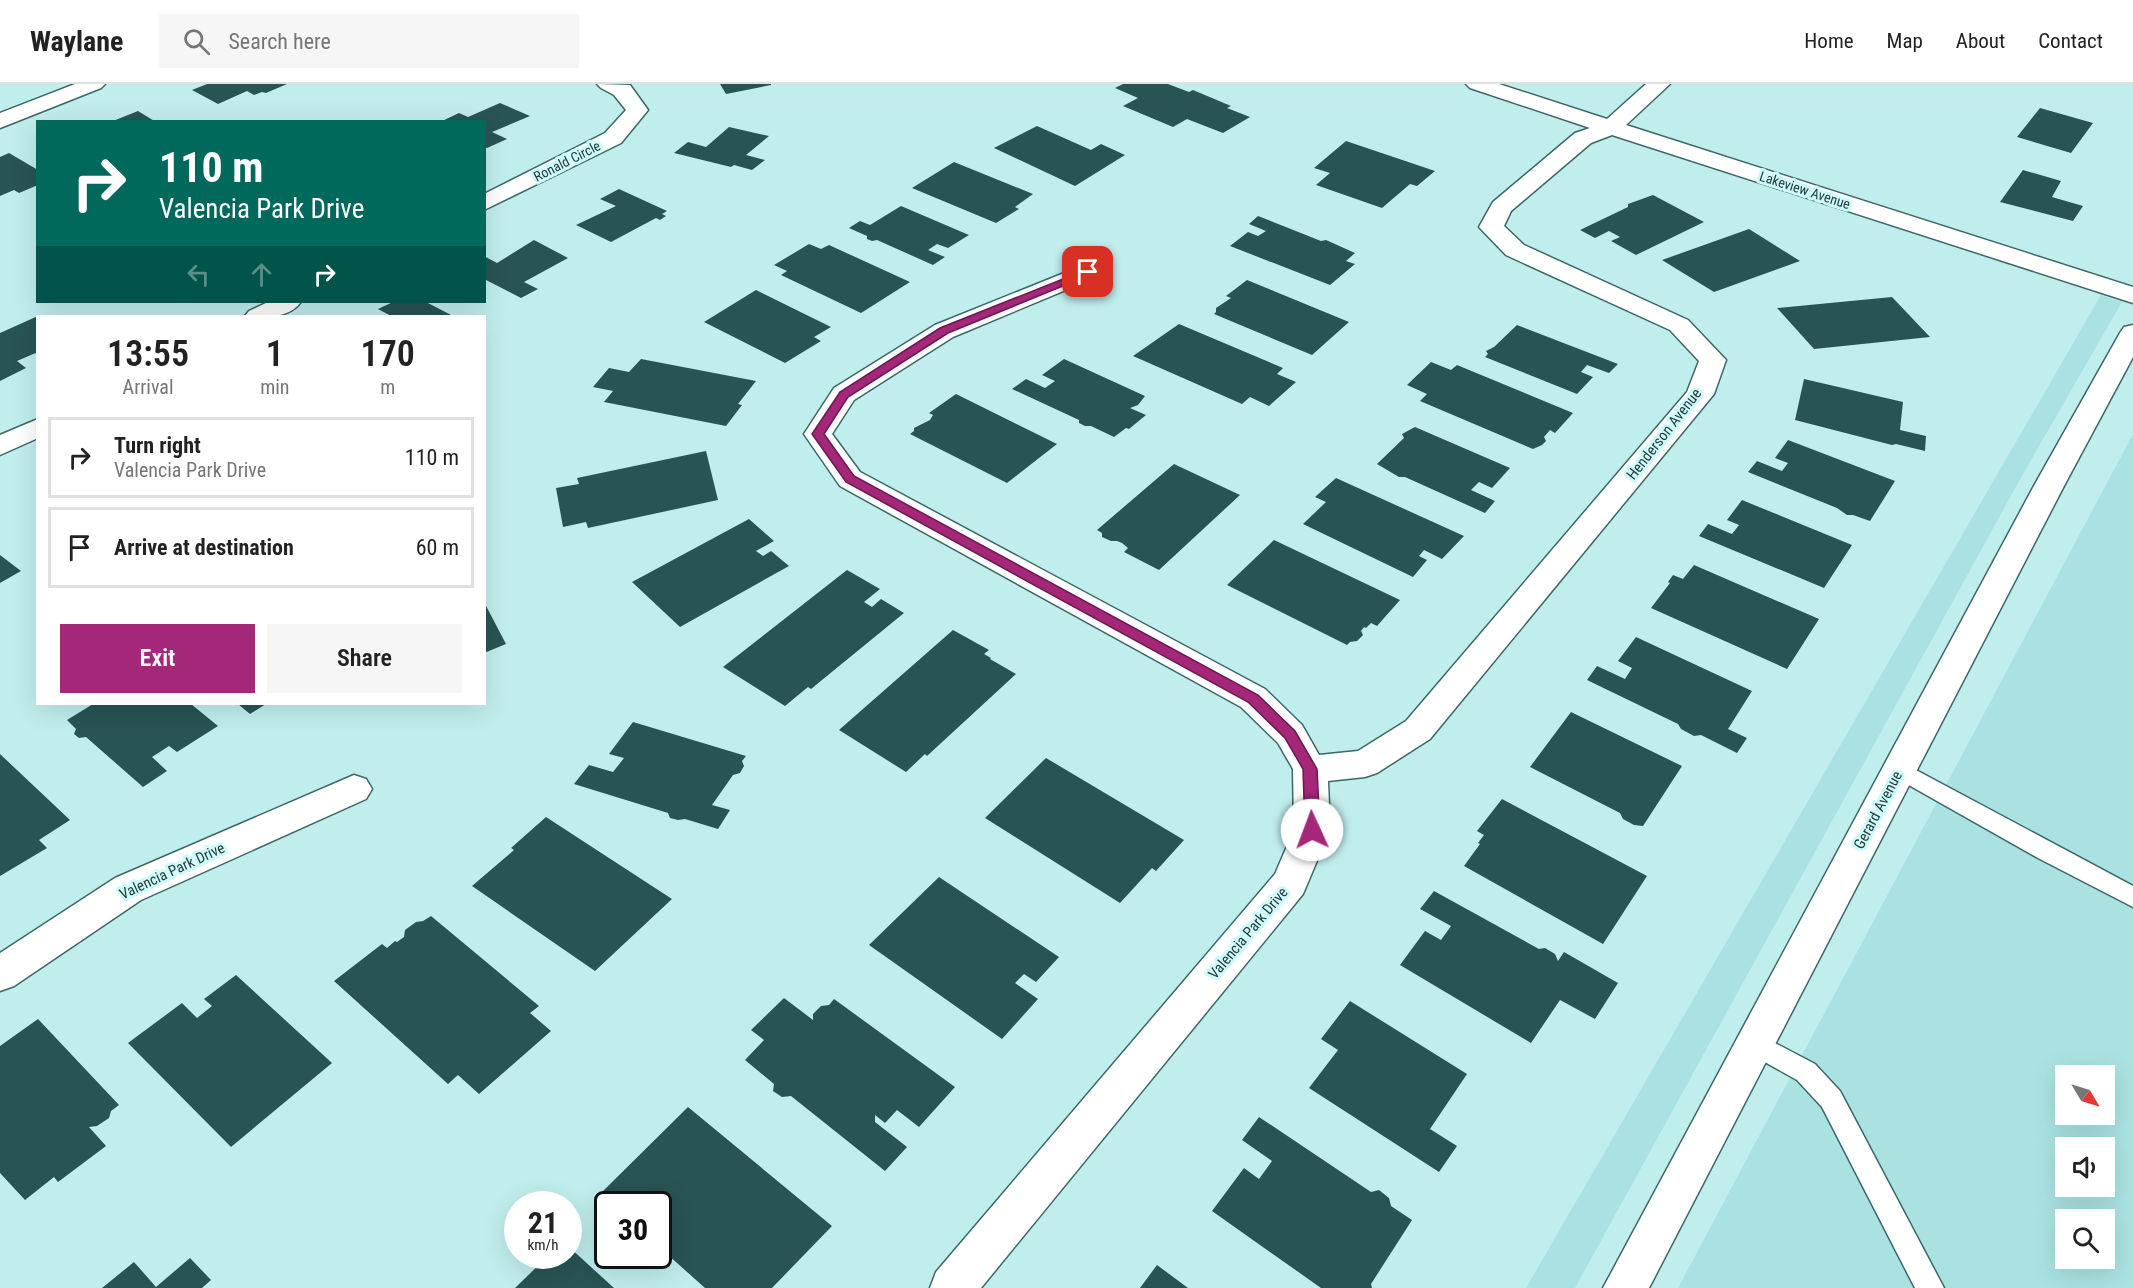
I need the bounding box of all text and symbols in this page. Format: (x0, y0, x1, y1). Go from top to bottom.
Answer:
search box (159, 14, 579, 68)
text: Waylane (30, 25, 123, 58)
icon: search (180, 25, 213, 58)
text: Search here (228, 29, 331, 54)
text: Home (1804, 29, 1854, 53)
text: Map (1887, 29, 1923, 53)
text: About (1956, 29, 2005, 53)
text: Contact (2038, 29, 2103, 53)
street label: Ronald Circle (531, 137, 603, 185)
text: 110 m (159, 143, 264, 192)
icon: right (60, 144, 138, 222)
street label: Lakeview Avenue (1758, 168, 1853, 212)
text: Valencia Park Drive (159, 193, 364, 225)
pin (1062, 246, 1113, 297)
icon: arrive (1071, 255, 1104, 288)
icon: left (182, 258, 215, 291)
icon: ahead (245, 258, 278, 291)
icon: right (308, 258, 341, 291)
text: 13:55 (107, 333, 189, 375)
text: 1 (266, 333, 284, 375)
text: 170 (361, 333, 415, 375)
text: Arrival (123, 375, 174, 399)
text: min (260, 375, 289, 399)
text: m (380, 375, 395, 399)
street label: Henderson Avenue (1623, 385, 1705, 483)
text: Turn right (114, 433, 201, 458)
icon: right (63, 441, 96, 474)
text: 110 m (405, 445, 459, 470)
text: Valencia Park Drive (114, 458, 266, 482)
icon: arrive (63, 531, 96, 564)
text: Arrive at destination (114, 535, 294, 560)
text: 60 m (416, 535, 459, 560)
button: Exit (60, 624, 255, 693)
button: Share (267, 624, 462, 693)
street label: Gerard Avenue (1850, 768, 1906, 852)
position arrow (1280, 798, 1344, 862)
street label: Valencia Park Drive (116, 839, 228, 903)
street label: Valencia Park Drive (1204, 884, 1292, 982)
north arrow (2055, 1065, 2115, 1125)
map controls (2055, 1065, 2115, 1269)
button: sound (2055, 1137, 2115, 1197)
speed limit sign: 30 (594, 1191, 672, 1269)
text: 21 (528, 1205, 558, 1240)
button: search (2055, 1209, 2115, 1269)
text: km/h (528, 1236, 558, 1254)

